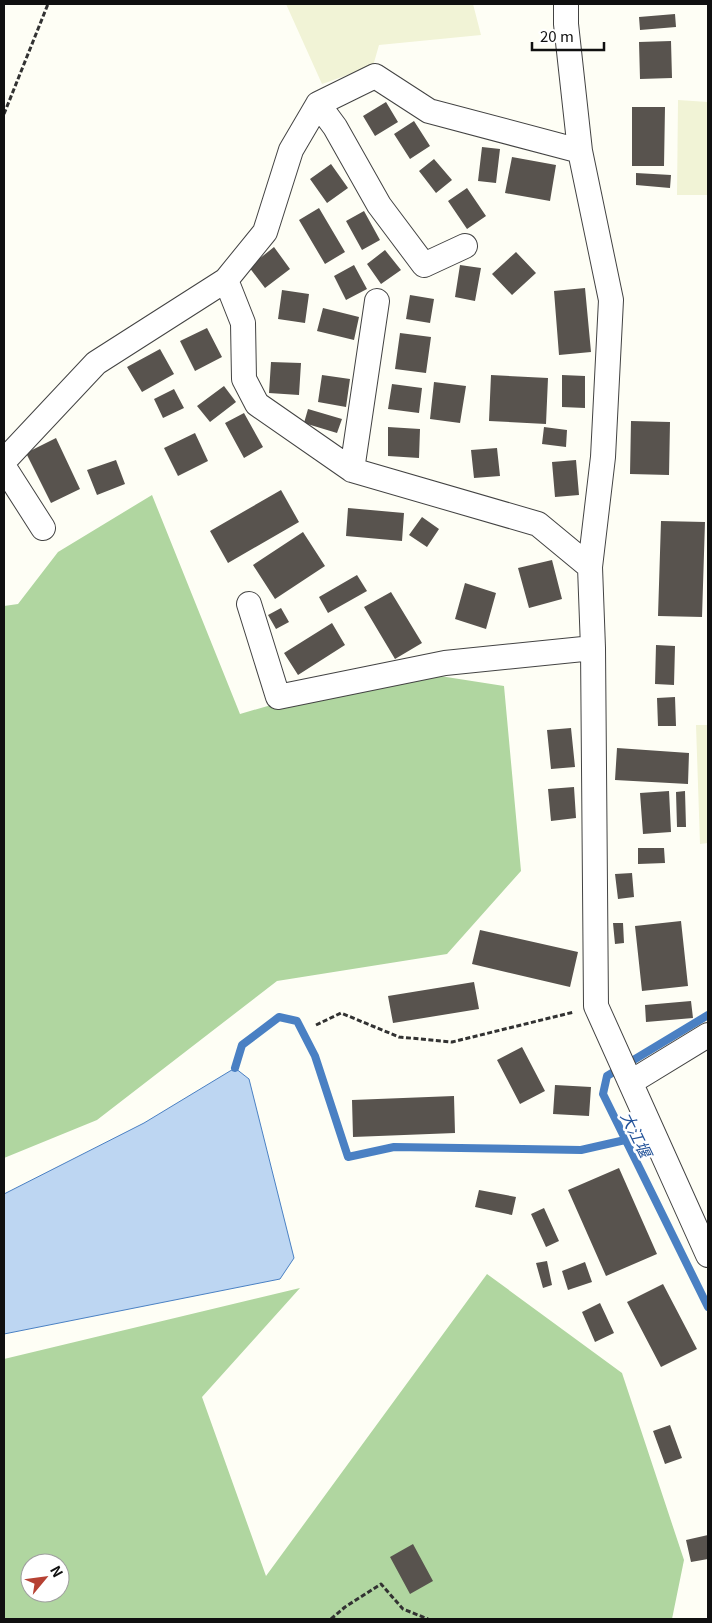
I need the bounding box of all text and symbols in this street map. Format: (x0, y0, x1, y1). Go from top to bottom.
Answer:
scale bar (532, 20, 604, 52)
text: 20 m (540, 25, 574, 46)
water label: 大江堰 (616, 1107, 660, 1164)
north arrow (20, 1553, 70, 1603)
text: N (46, 1562, 69, 1581)

